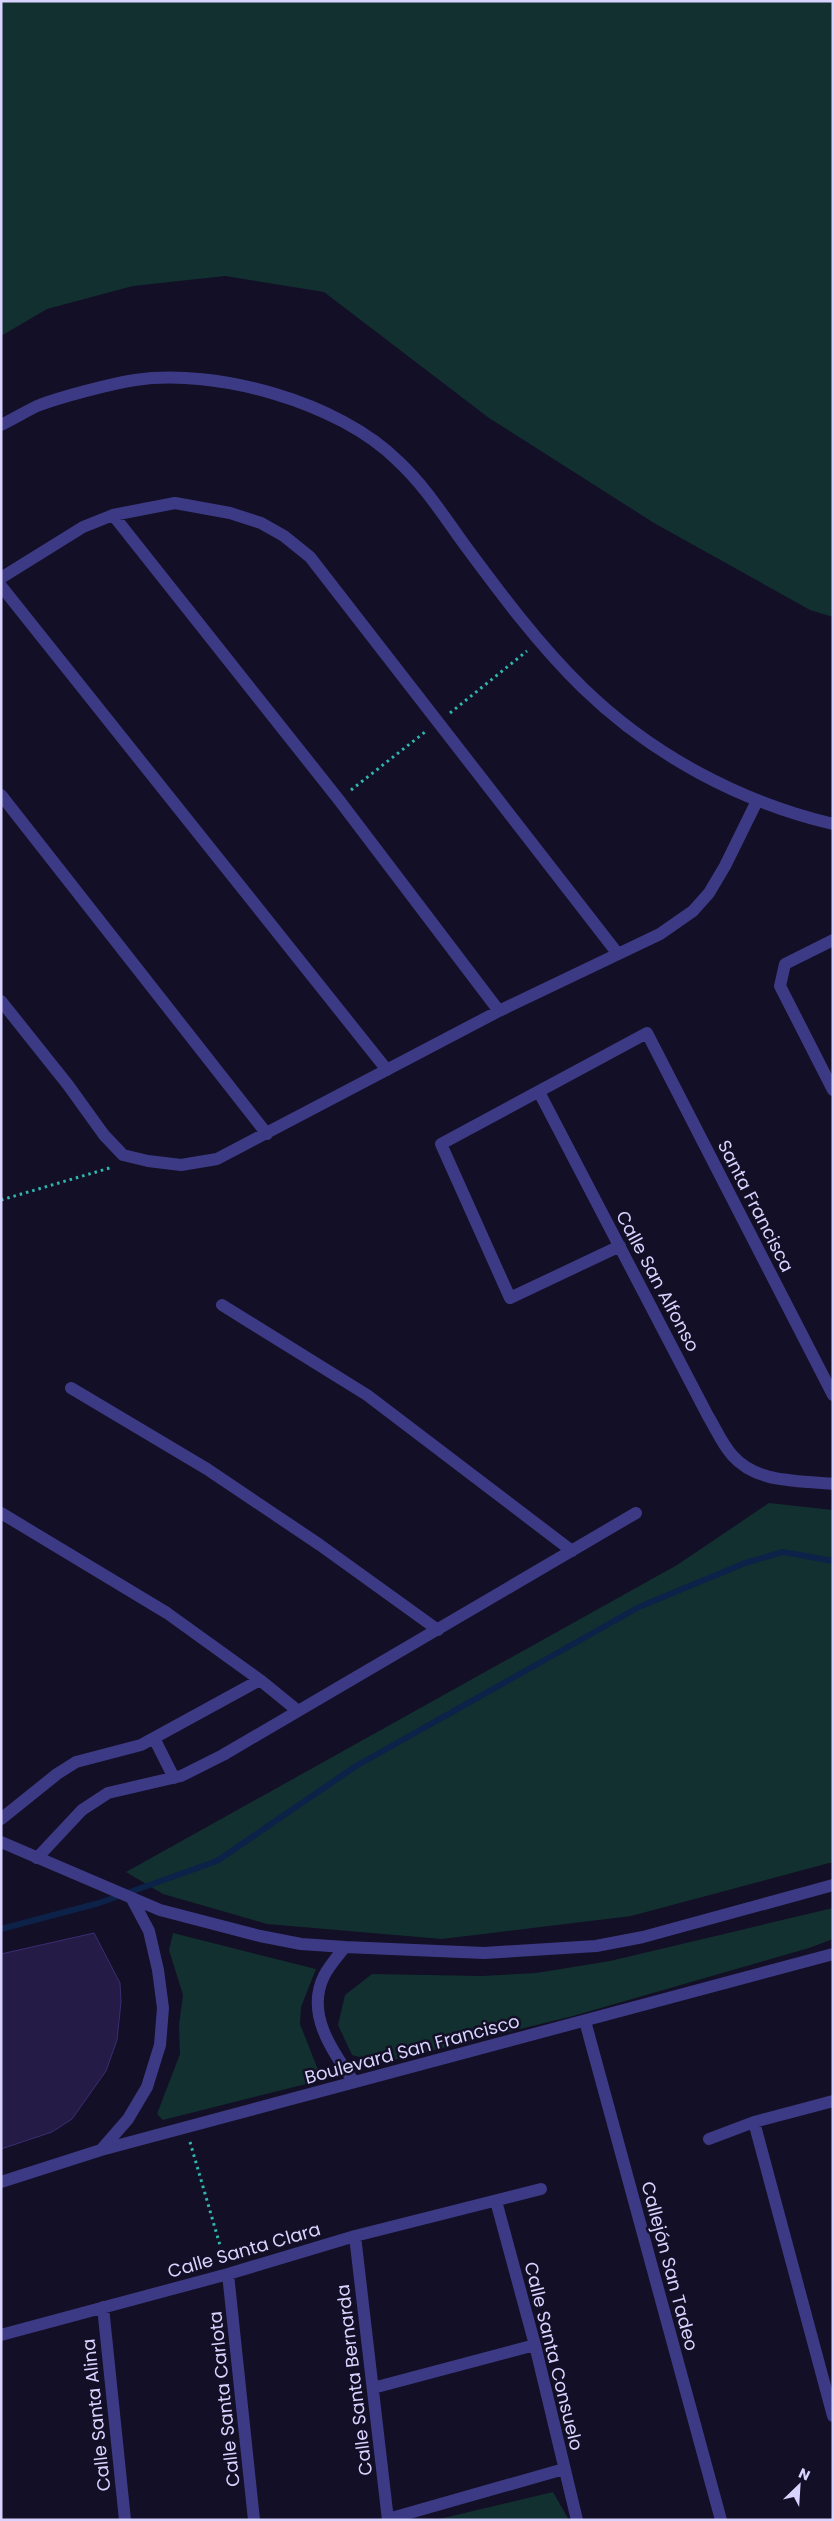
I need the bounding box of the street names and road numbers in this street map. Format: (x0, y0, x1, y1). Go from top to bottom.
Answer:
street label: Santa Francisca (712, 1136, 800, 1276)
street label: Calle San Alfonso (610, 1206, 706, 1356)
street label: Boulevard San Francisco (302, 2008, 522, 2090)
street label: Callejón San Tadeo (635, 2179, 705, 2353)
street label: Calle Santa Clara (165, 2216, 323, 2284)
street label: Calle Santa Consuelo (518, 2259, 590, 2453)
street label: Calle Santa Bernarda (330, 2283, 378, 2477)
street label: Calle Santa Carlota (202, 2310, 246, 2488)
street label: Calle Santa Alina (76, 2337, 116, 2493)

